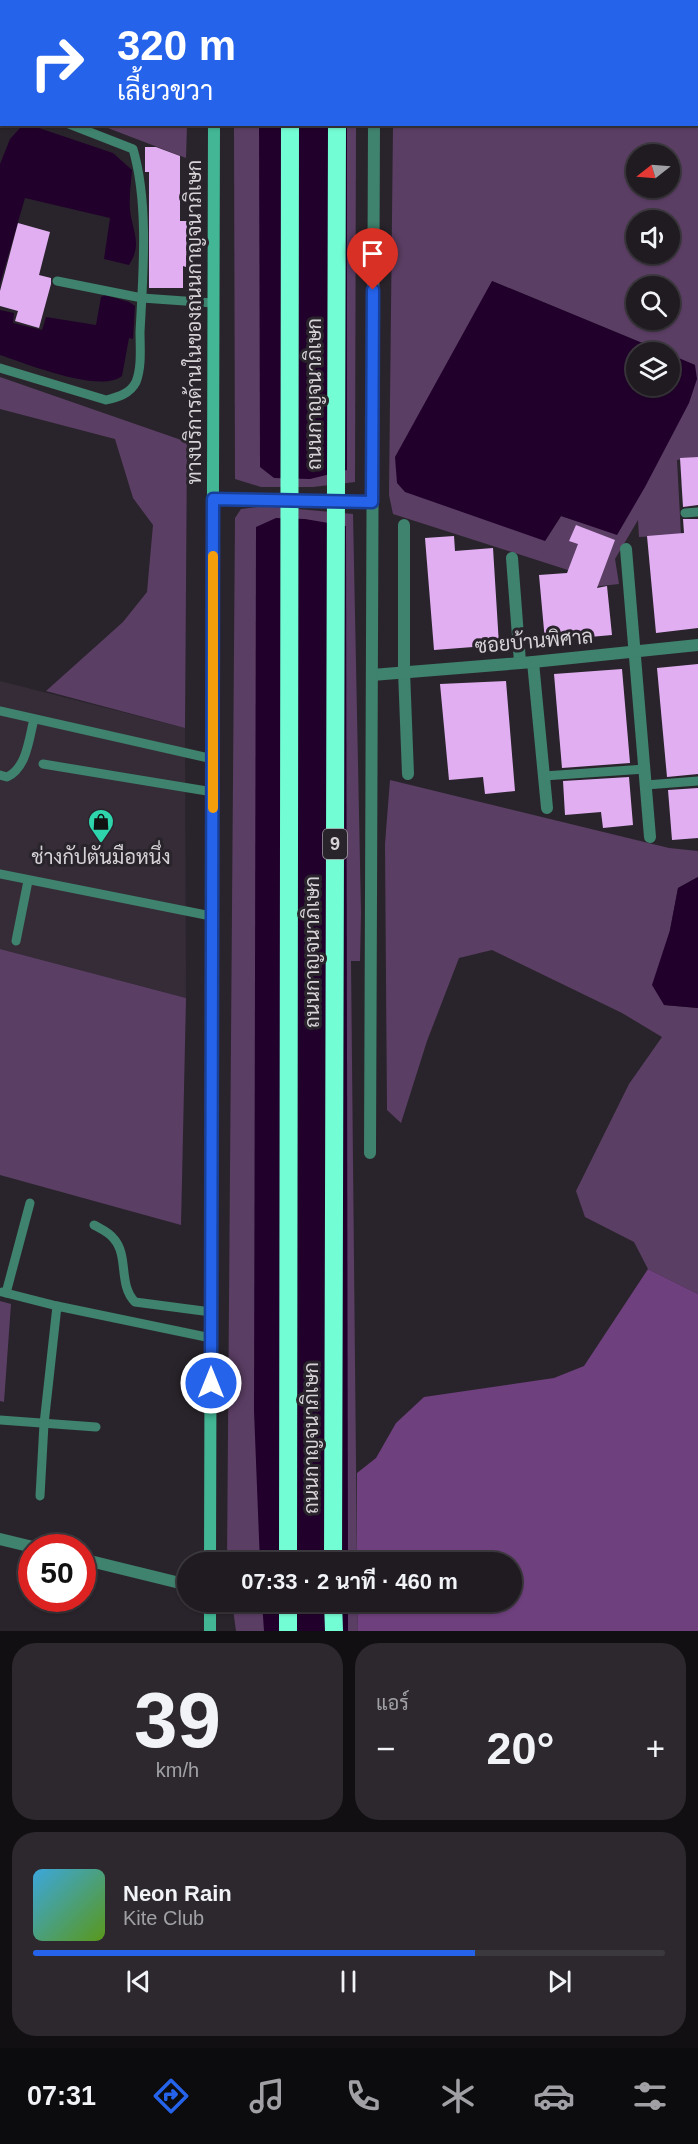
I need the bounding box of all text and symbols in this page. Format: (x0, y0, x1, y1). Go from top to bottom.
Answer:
text: 320 m (117, 22, 236, 69)
icon: right (18, 24, 96, 102)
text: เลี้ยวขวา (117, 76, 213, 106)
north arrow (626, 144, 680, 198)
map controls (626, 144, 680, 396)
street label: ทางบริการด้านในของถนนกาญจนาภิเษก (181, 160, 206, 484)
button: sound (626, 210, 680, 264)
pin (347, 228, 398, 290)
icon: arrive (356, 237, 389, 270)
button: search (626, 276, 680, 330)
street label: ถนนกาญจนาภิเษก (302, 318, 326, 470)
button: layers (626, 342, 680, 396)
street label: ซอยบ้านพิศาล (474, 624, 594, 657)
shop icon: ช่างกัปตันมือหนึ่ง (86, 807, 116, 845)
road number: 9 (323, 829, 347, 859)
place label: ช่างกัปตันมือหนึ่ง (32, 840, 170, 868)
street label: ถนนกาญจนาภิเษก (300, 876, 324, 1028)
position arrow (179, 1351, 243, 1415)
street label: ถนนกาญจนาภิเษก (299, 1362, 323, 1514)
speed limit sign: 50 (18, 1534, 96, 1612)
text: 07:33 · 2 นาที · 460 m (241, 1569, 458, 1594)
text: 39 (134, 1676, 221, 1764)
text: แอร์ (376, 1692, 409, 1714)
text: 20° (486, 1723, 555, 1774)
text: − (376, 1730, 395, 1767)
text: + (646, 1730, 665, 1767)
text: km/h (156, 1759, 199, 1781)
text: Neon Rain (123, 1881, 232, 1906)
text: Kite Club (123, 1907, 204, 1929)
icon: previous (122, 1965, 155, 1998)
icon: pause (332, 1965, 365, 1998)
icon: next (543, 1965, 576, 1998)
icon: directions (150, 2075, 192, 2117)
icon: music (246, 2075, 288, 2117)
icon: phone (342, 2075, 384, 2117)
icon: climate (437, 2075, 479, 2117)
icon: car (533, 2075, 575, 2117)
icon: filters (629, 2075, 671, 2117)
text: 07:31 (27, 2081, 96, 2111)

